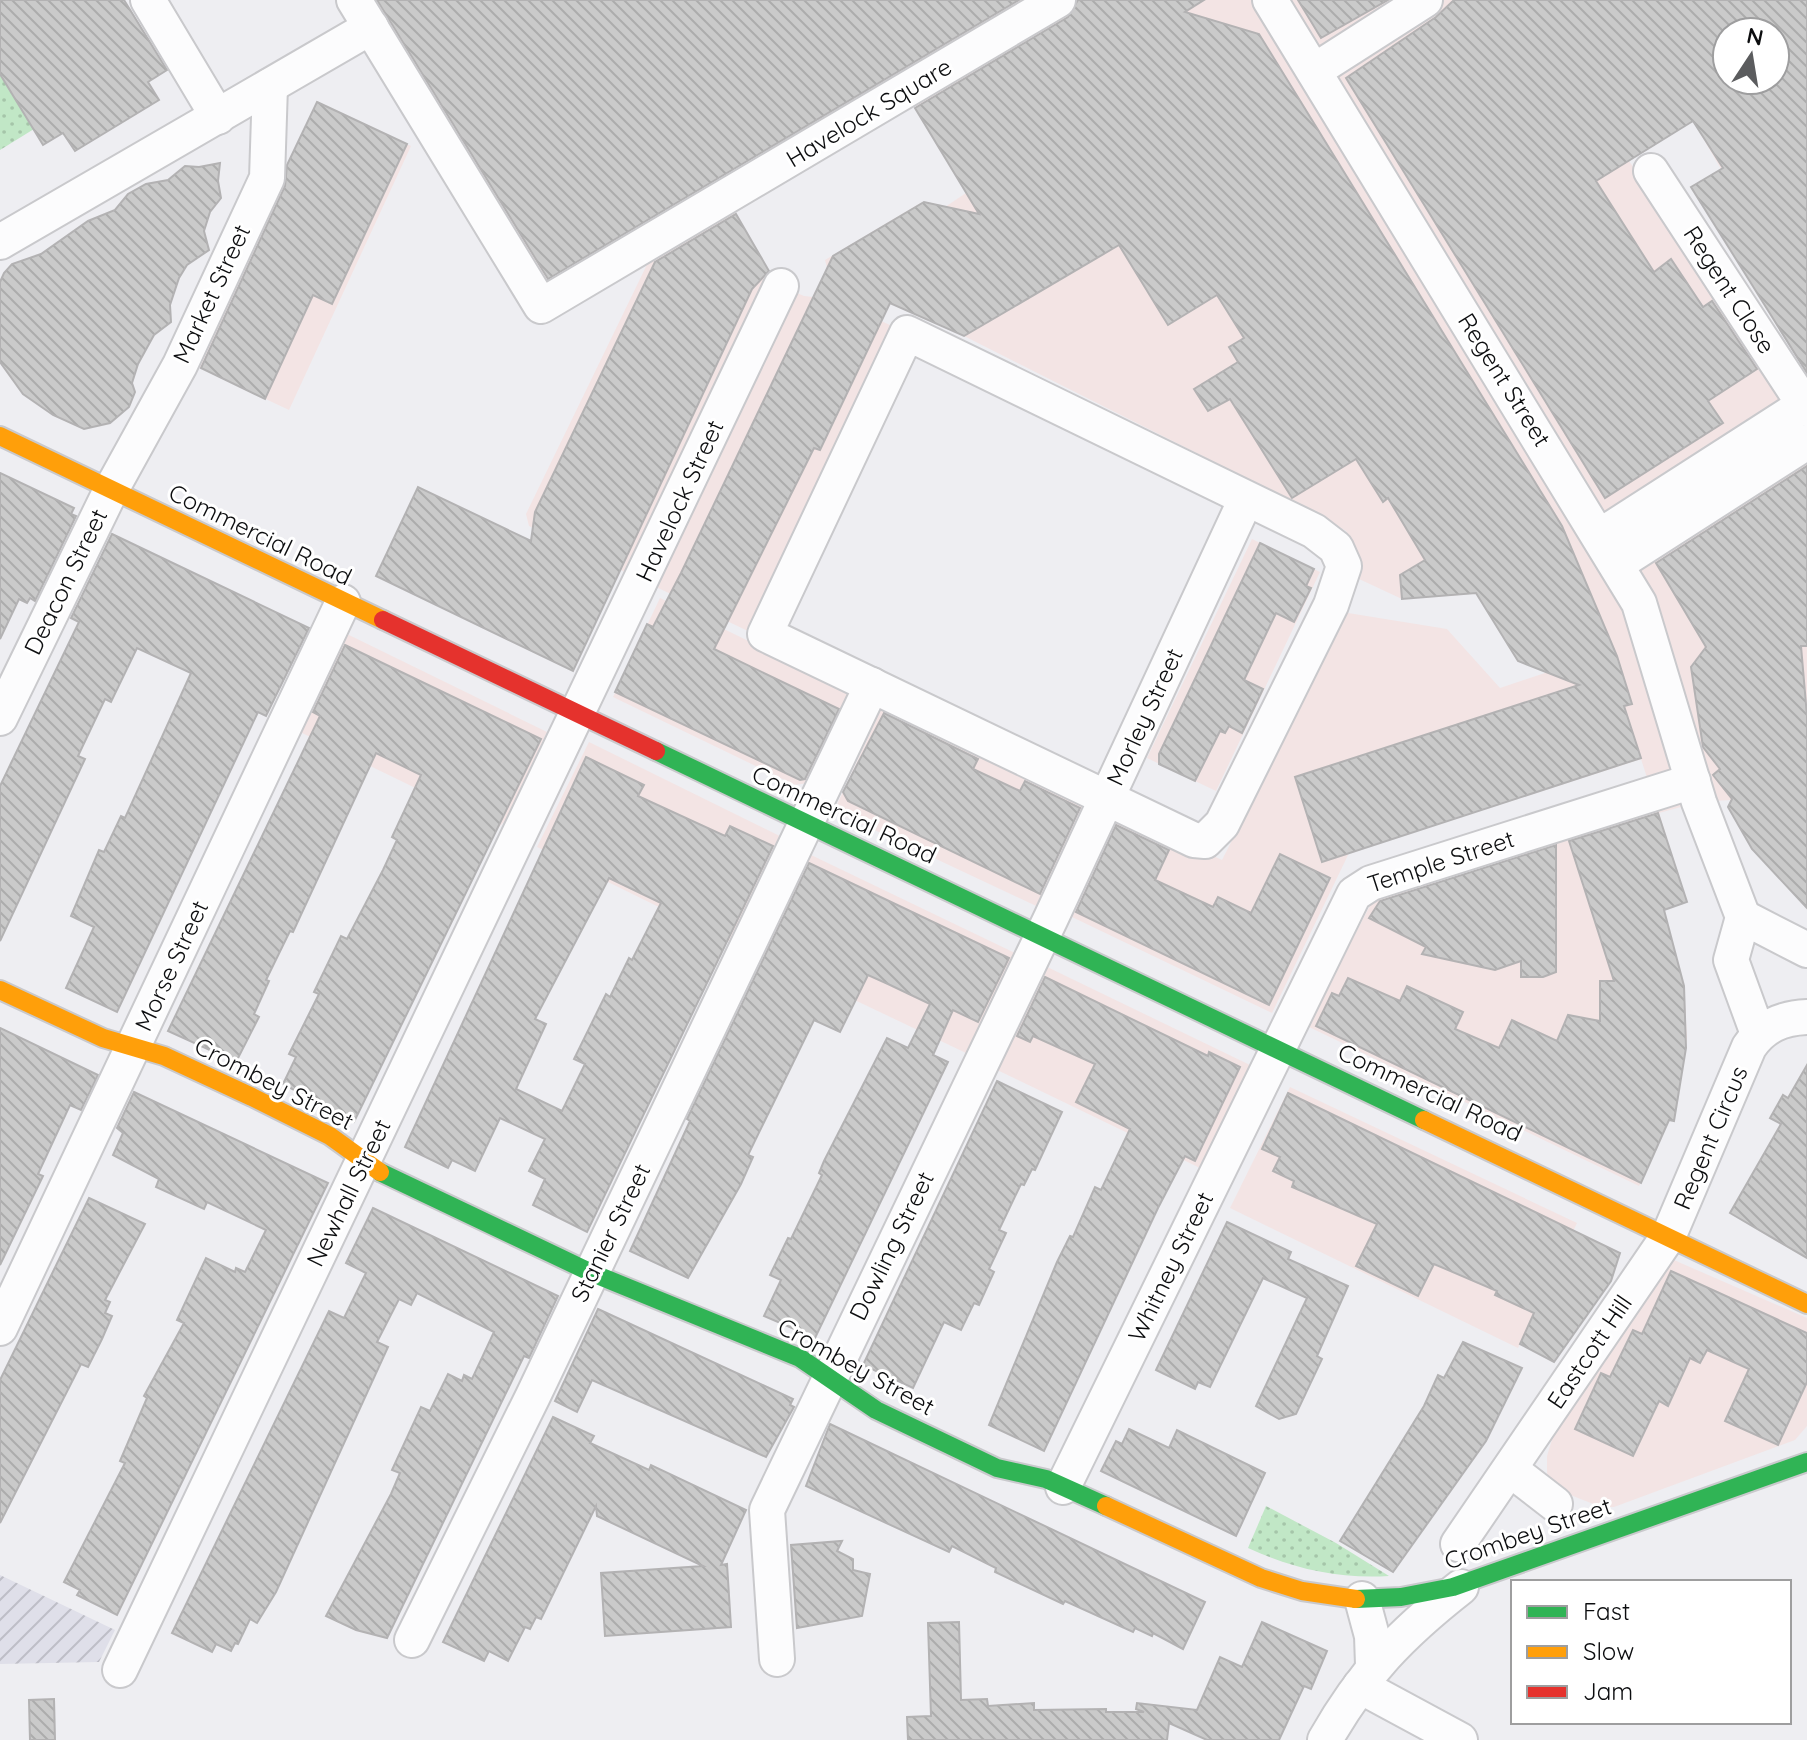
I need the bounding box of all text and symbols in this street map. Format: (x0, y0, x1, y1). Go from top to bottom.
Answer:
north arrow (1711, 16, 1791, 96)
text: N (1744, 21, 1766, 52)
street label: Havelock Square (780, 51, 957, 173)
street label: Market Street (166, 219, 256, 368)
street label: Regent Close (1677, 220, 1782, 359)
street label: Regent Street (1452, 307, 1558, 452)
street label: Havelock Street (629, 415, 730, 586)
street label: Commercial Road (164, 477, 357, 591)
street label: Deacon Street (17, 504, 113, 659)
street label: Morley Street (1099, 643, 1189, 790)
street label: Commercial Road (747, 758, 941, 870)
street label: Temple Street (1363, 823, 1518, 899)
street label: Morse Street (128, 896, 214, 1036)
street label: Crombey Street (190, 1030, 359, 1136)
street label: Commercial Road (1333, 1036, 1527, 1148)
street label: Regent Circus (1666, 1061, 1754, 1214)
street label: Newhall Street (299, 1114, 397, 1271)
street label: Stanier Street (564, 1159, 656, 1307)
street label: Dowling Street (842, 1166, 940, 1325)
street label: Whitney Street (1121, 1187, 1219, 1346)
street label: Eastcott Hill (1540, 1289, 1638, 1414)
street label: Crombey Street (773, 1311, 940, 1422)
street label: Crombey Street (1440, 1490, 1615, 1576)
legend (1511, 1580, 1791, 1724)
text: Fast (1583, 1596, 1630, 1626)
text: Slow (1583, 1636, 1634, 1666)
text: Jam (1583, 1676, 1633, 1706)

